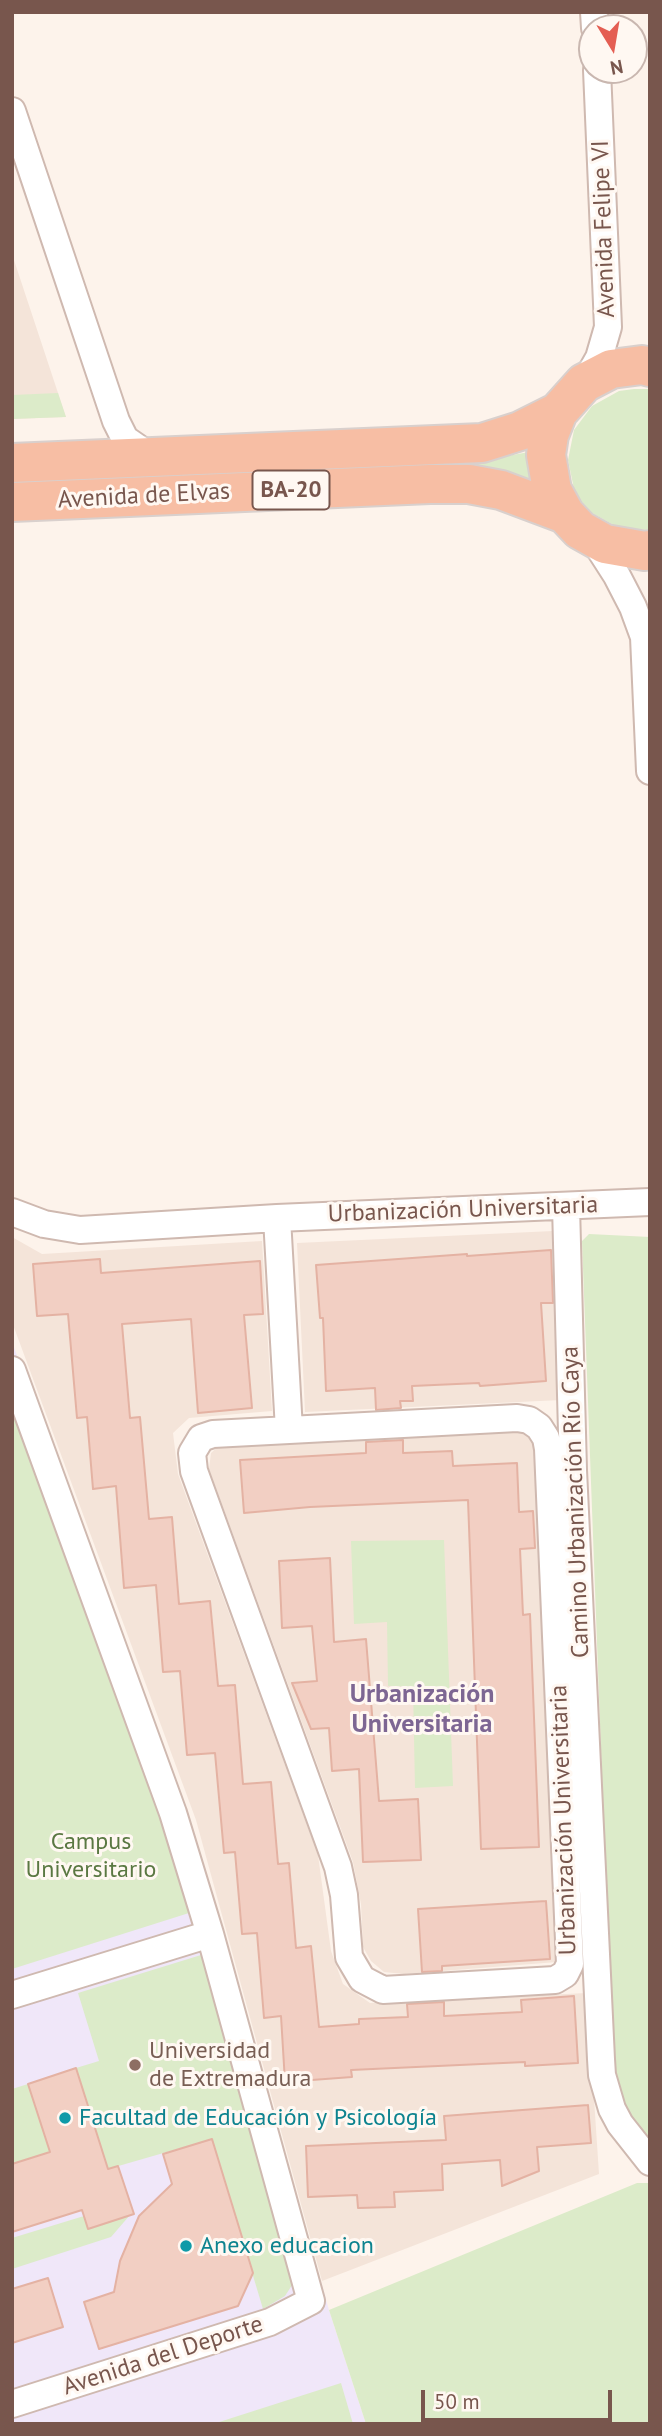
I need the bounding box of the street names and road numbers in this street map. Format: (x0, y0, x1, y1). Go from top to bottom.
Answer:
street label: Avenida Felipe VI (587, 140, 621, 318)
road number: BA-20 (252, 470, 330, 510)
street label: Avenida de Elvas (57, 477, 231, 515)
street label: Urbanización Universitaria (327, 1191, 599, 1229)
street label: Camino Urbanización Río Caya (556, 1346, 596, 1658)
street label: Urbanización Universitaria (545, 1684, 583, 1956)
street label: Avenida del Deporte (59, 2310, 267, 2402)

